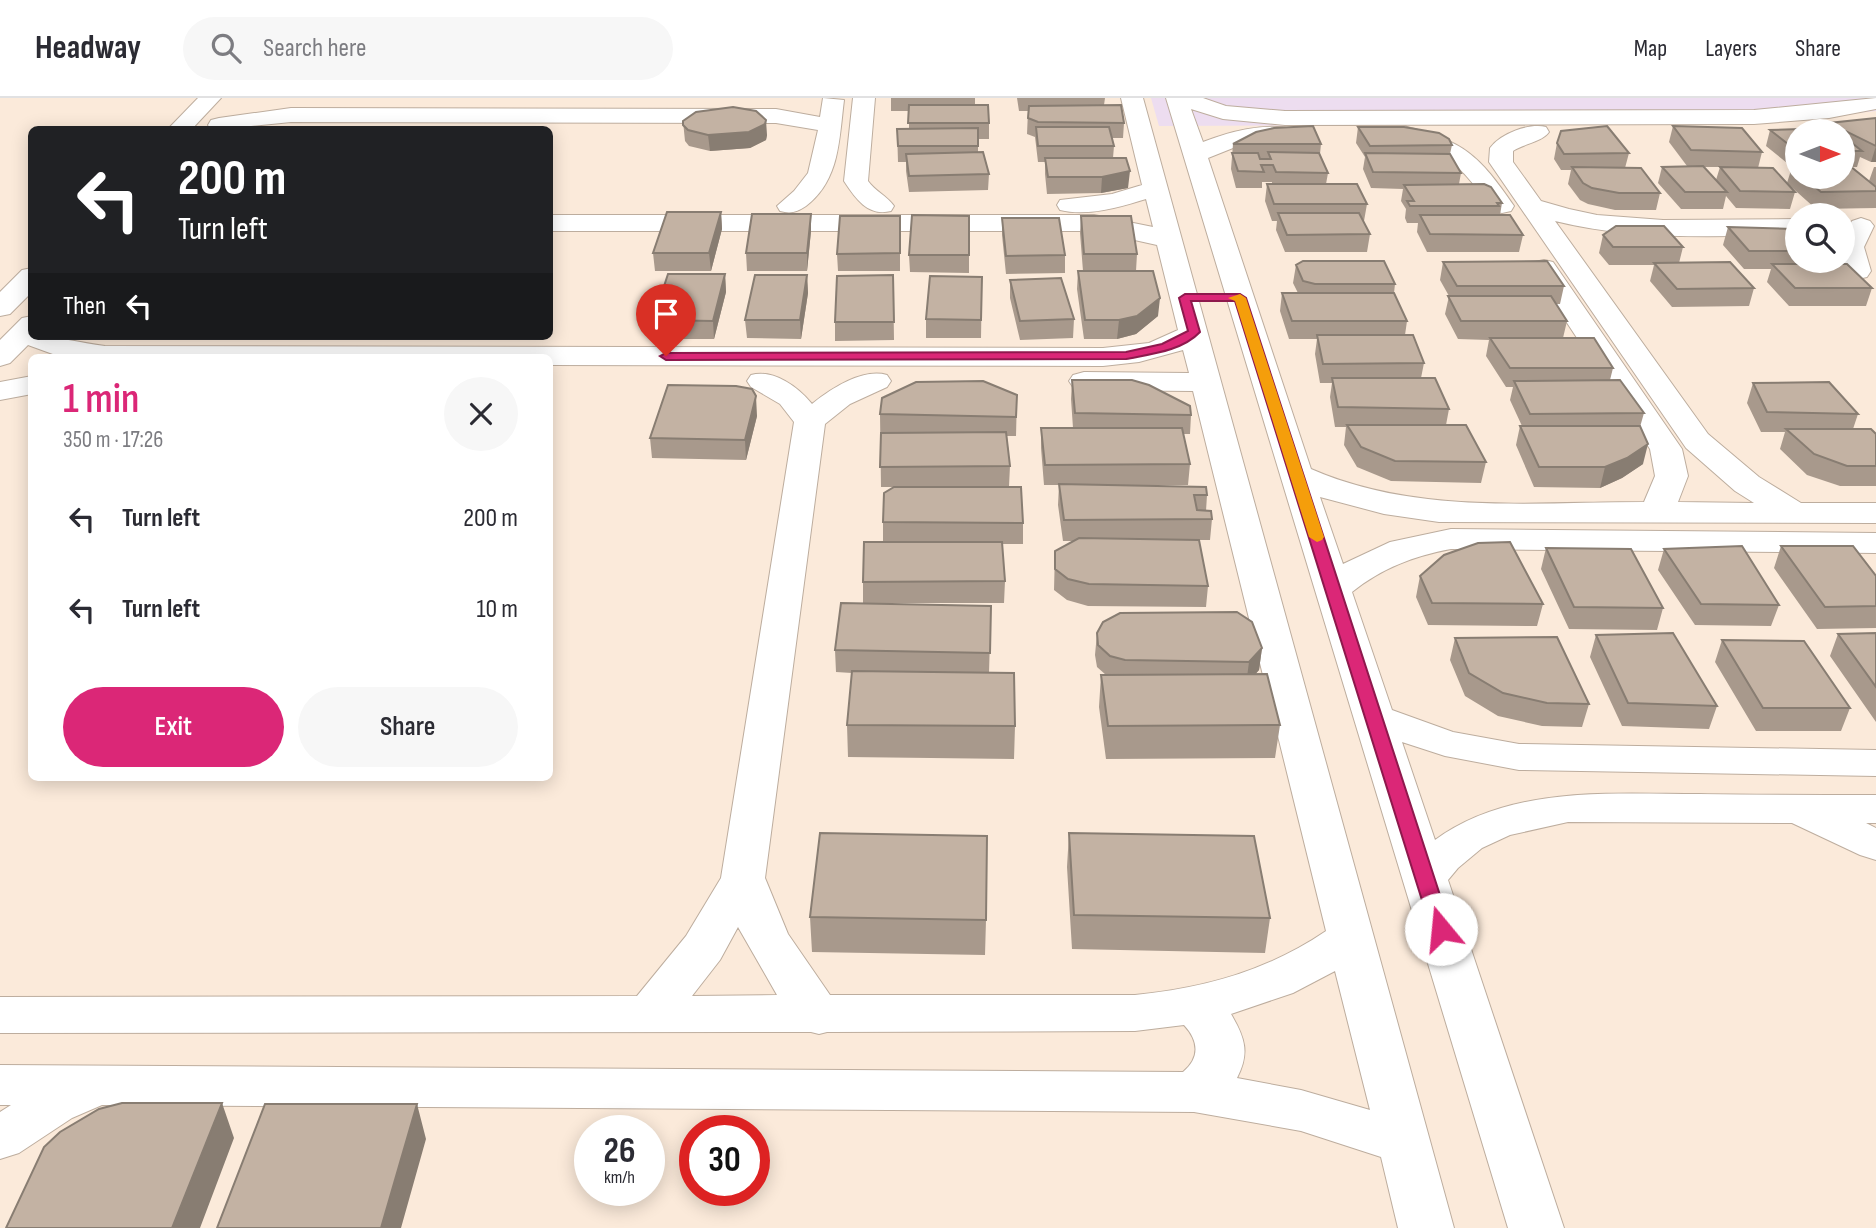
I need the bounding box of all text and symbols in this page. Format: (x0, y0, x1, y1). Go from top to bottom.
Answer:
search box (183, 17, 673, 80)
text: Headway (35, 28, 141, 68)
icon: search (207, 29, 245, 67)
text: Search here (263, 33, 366, 64)
text: Map (1634, 34, 1667, 63)
text: Layers (1705, 34, 1757, 63)
text: Share (1795, 34, 1841, 63)
north arrow (1785, 119, 1855, 189)
map controls (1785, 119, 1855, 273)
text: 200 m (178, 150, 286, 209)
icon: left (63, 154, 154, 245)
button: search (1785, 203, 1855, 273)
text: Turn left (178, 210, 268, 249)
pin (636, 284, 696, 356)
icon: left (120, 287, 158, 325)
text: Then (63, 291, 106, 322)
icon: arrive (647, 295, 685, 333)
text: 1 min (63, 374, 139, 425)
button: close (444, 377, 518, 451)
text: 350 m · 17:26 (63, 426, 163, 454)
icon: left (63, 500, 101, 538)
text: Turn left (122, 503, 200, 534)
text: 200 m (463, 503, 518, 534)
icon: left (63, 591, 101, 629)
text: Turn left (122, 594, 200, 625)
text: 10 m (476, 594, 518, 625)
button: Exit (63, 687, 284, 767)
button: Share (298, 687, 518, 767)
position arrow (1404, 892, 1478, 966)
speed limit sign: 30 (679, 1115, 770, 1206)
text: 26 (604, 1130, 635, 1173)
text: km/h (604, 1167, 635, 1188)

